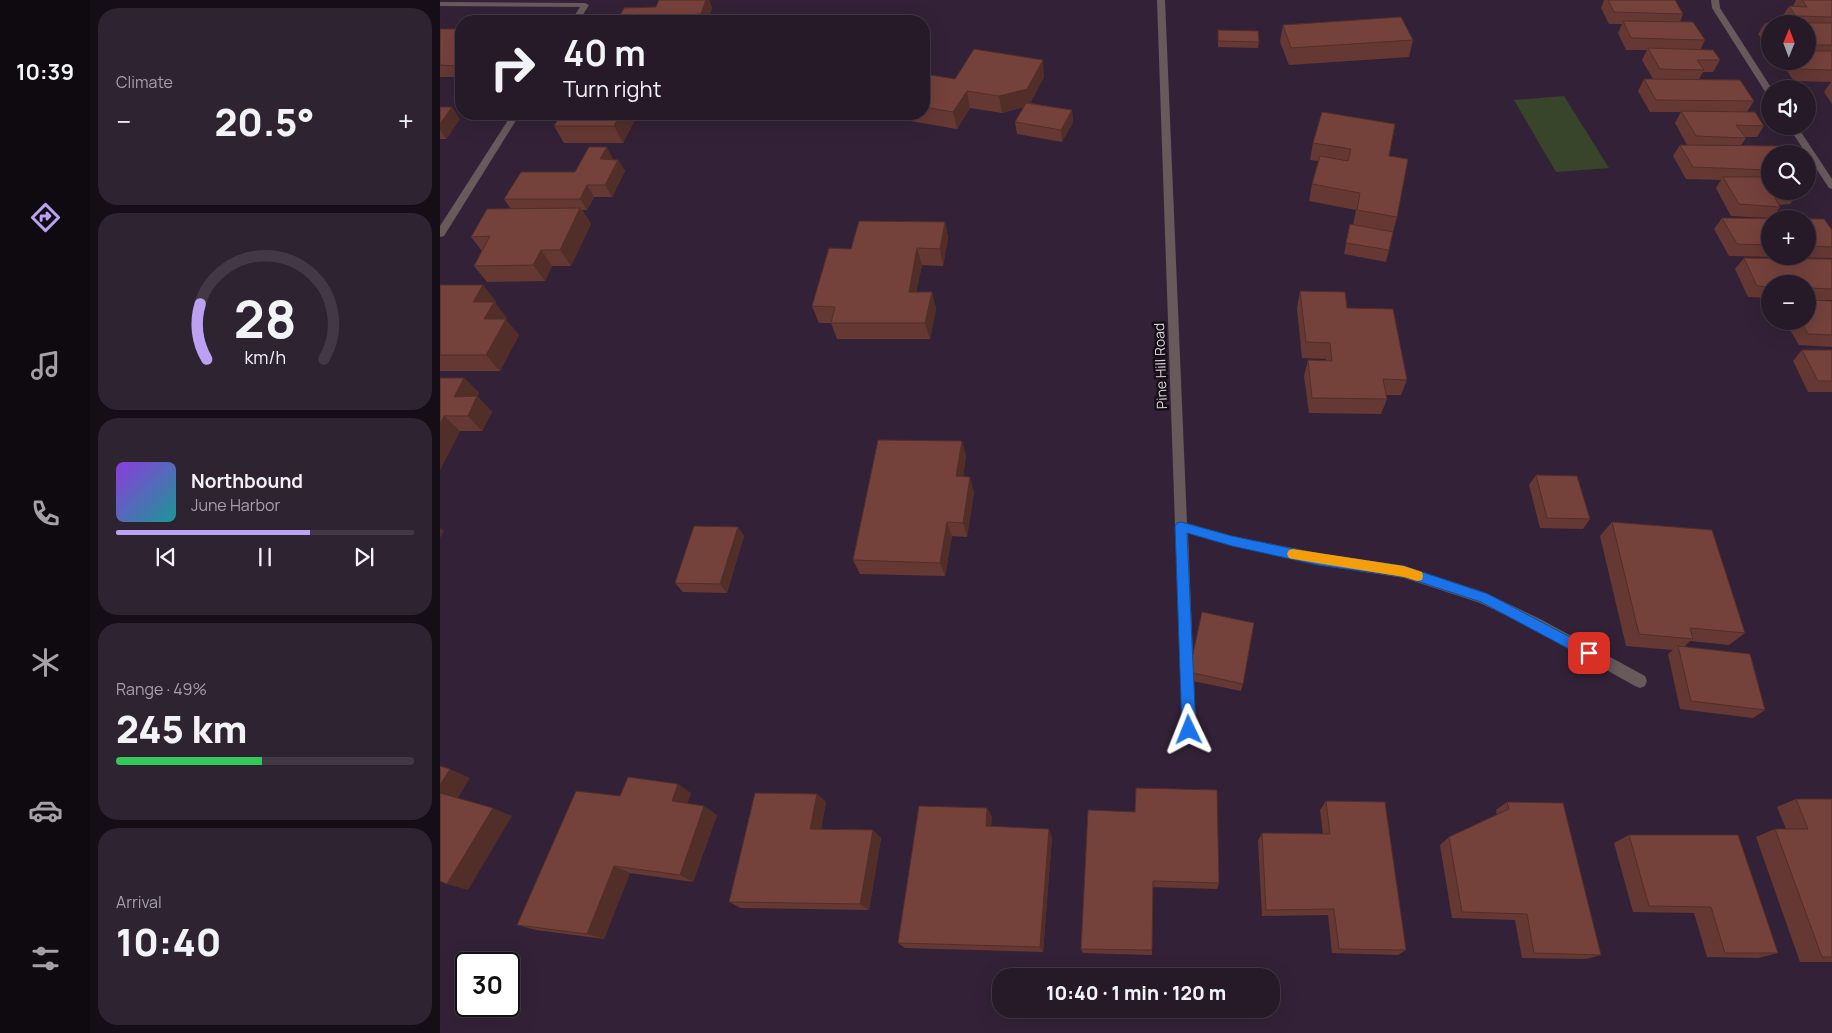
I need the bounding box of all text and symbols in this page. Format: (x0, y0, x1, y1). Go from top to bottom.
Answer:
north arrow (1761, 15, 1816, 70)
map controls (1761, 15, 1816, 330)
text: 40 m (563, 29, 646, 77)
icon: right (480, 35, 545, 100)
text: 10:39 (16, 57, 74, 87)
text: Climate (116, 71, 173, 93)
text: Turn right (563, 74, 661, 104)
button: sound (1761, 80, 1816, 135)
text: 20.5° (214, 95, 315, 147)
text: − (116, 102, 131, 140)
text: + (398, 102, 414, 140)
button: search (1761, 145, 1816, 200)
icon: directions (28, 200, 63, 235)
button: + (1761, 210, 1816, 265)
button: − (1761, 275, 1816, 330)
text: 28 (234, 283, 296, 354)
street label: Pine Hill Road (1149, 323, 1171, 409)
text: km/h (244, 345, 286, 369)
icon: music (28, 348, 63, 383)
text: Northbound (191, 468, 303, 494)
text: June Harbor (191, 494, 280, 516)
icon: phone (28, 496, 63, 531)
icon: previous (152, 543, 180, 571)
icon: pause (251, 543, 279, 571)
icon: next (350, 543, 378, 571)
pin (1568, 632, 1610, 674)
icon: arrive (1575, 639, 1603, 667)
icon: climate (28, 645, 63, 680)
text: Range · 49% (116, 678, 207, 700)
text: 245 km (116, 702, 247, 754)
position arrow (1162, 703, 1214, 755)
icon: car (28, 793, 63, 828)
text: Arrival (116, 891, 162, 913)
text: 10:40 (116, 915, 221, 967)
icon: filters (28, 941, 63, 976)
speed limit sign: 30 (455, 952, 520, 1017)
text: 10:40 · 1 min · 120 m (1046, 980, 1226, 1006)

